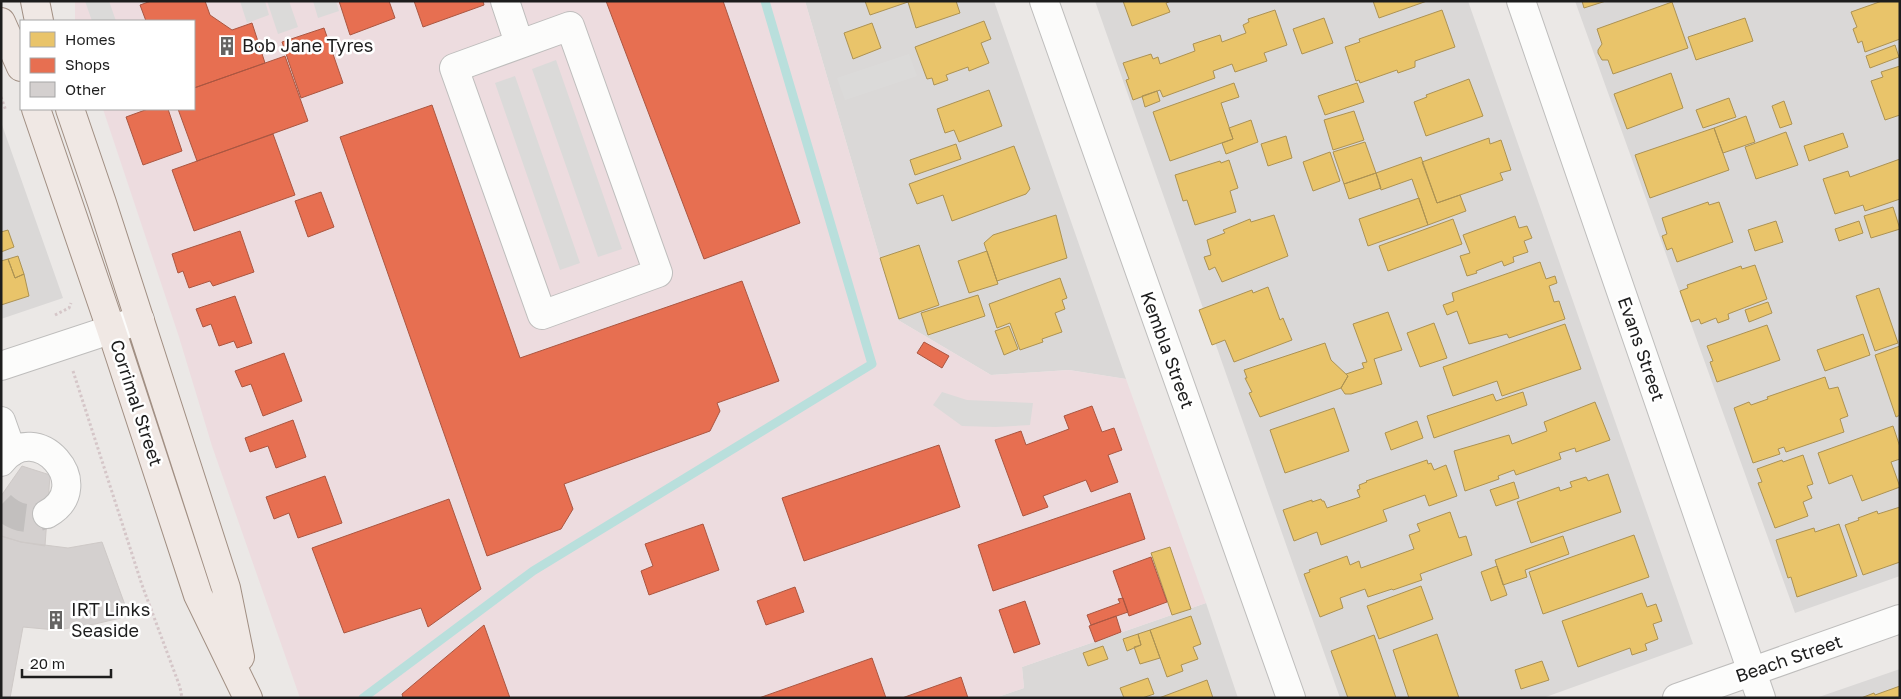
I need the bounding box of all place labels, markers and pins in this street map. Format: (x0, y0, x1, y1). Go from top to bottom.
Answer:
place label: Bob Jane Tyres (242, 34, 373, 56)
building icon: Bob Jane Tyres (216, 35, 238, 57)
place label: IRT Links Seaside (71, 598, 150, 641)
building icon: IRT Links Seaside (45, 609, 67, 631)

